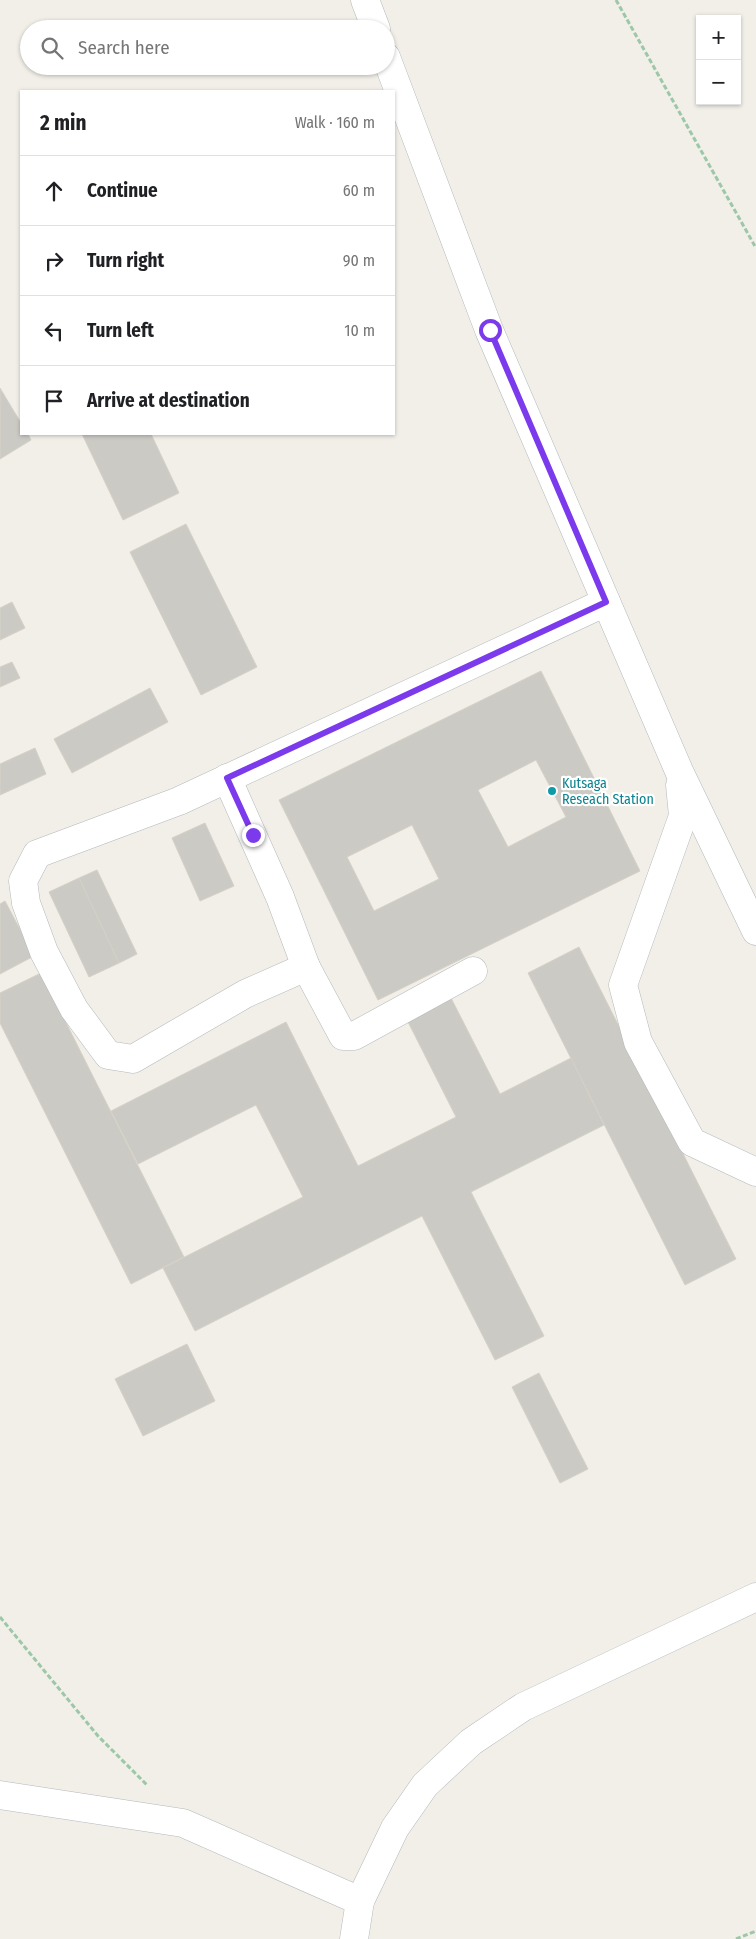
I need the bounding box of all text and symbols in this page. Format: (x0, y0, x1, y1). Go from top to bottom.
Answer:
map controls (696, 15, 741, 105)
button: + (696, 15, 741, 60)
search box (20, 20, 395, 75)
icon: search (38, 34, 66, 62)
text: Search here (78, 36, 170, 59)
button: − (696, 60, 741, 105)
text: 2 min (40, 110, 87, 136)
text: Walk · 160 m (295, 113, 375, 132)
icon: ahead (40, 177, 68, 205)
text: Continue (87, 179, 158, 202)
text: 60 m (343, 181, 375, 200)
icon: right (40, 247, 68, 275)
text: Turn right (87, 249, 164, 272)
text: 90 m (343, 251, 375, 270)
icon: left (40, 317, 68, 345)
text: Turn left (87, 319, 154, 342)
route start (479, 319, 502, 342)
text: 10 m (344, 321, 375, 340)
icon: arrive (40, 387, 68, 415)
text: Arrive at destination (87, 389, 250, 412)
place label: Kutsaga Reseach Station (562, 775, 654, 808)
marker: Kutsaga Reseach Station (546, 785, 558, 797)
route end (242, 824, 265, 847)

